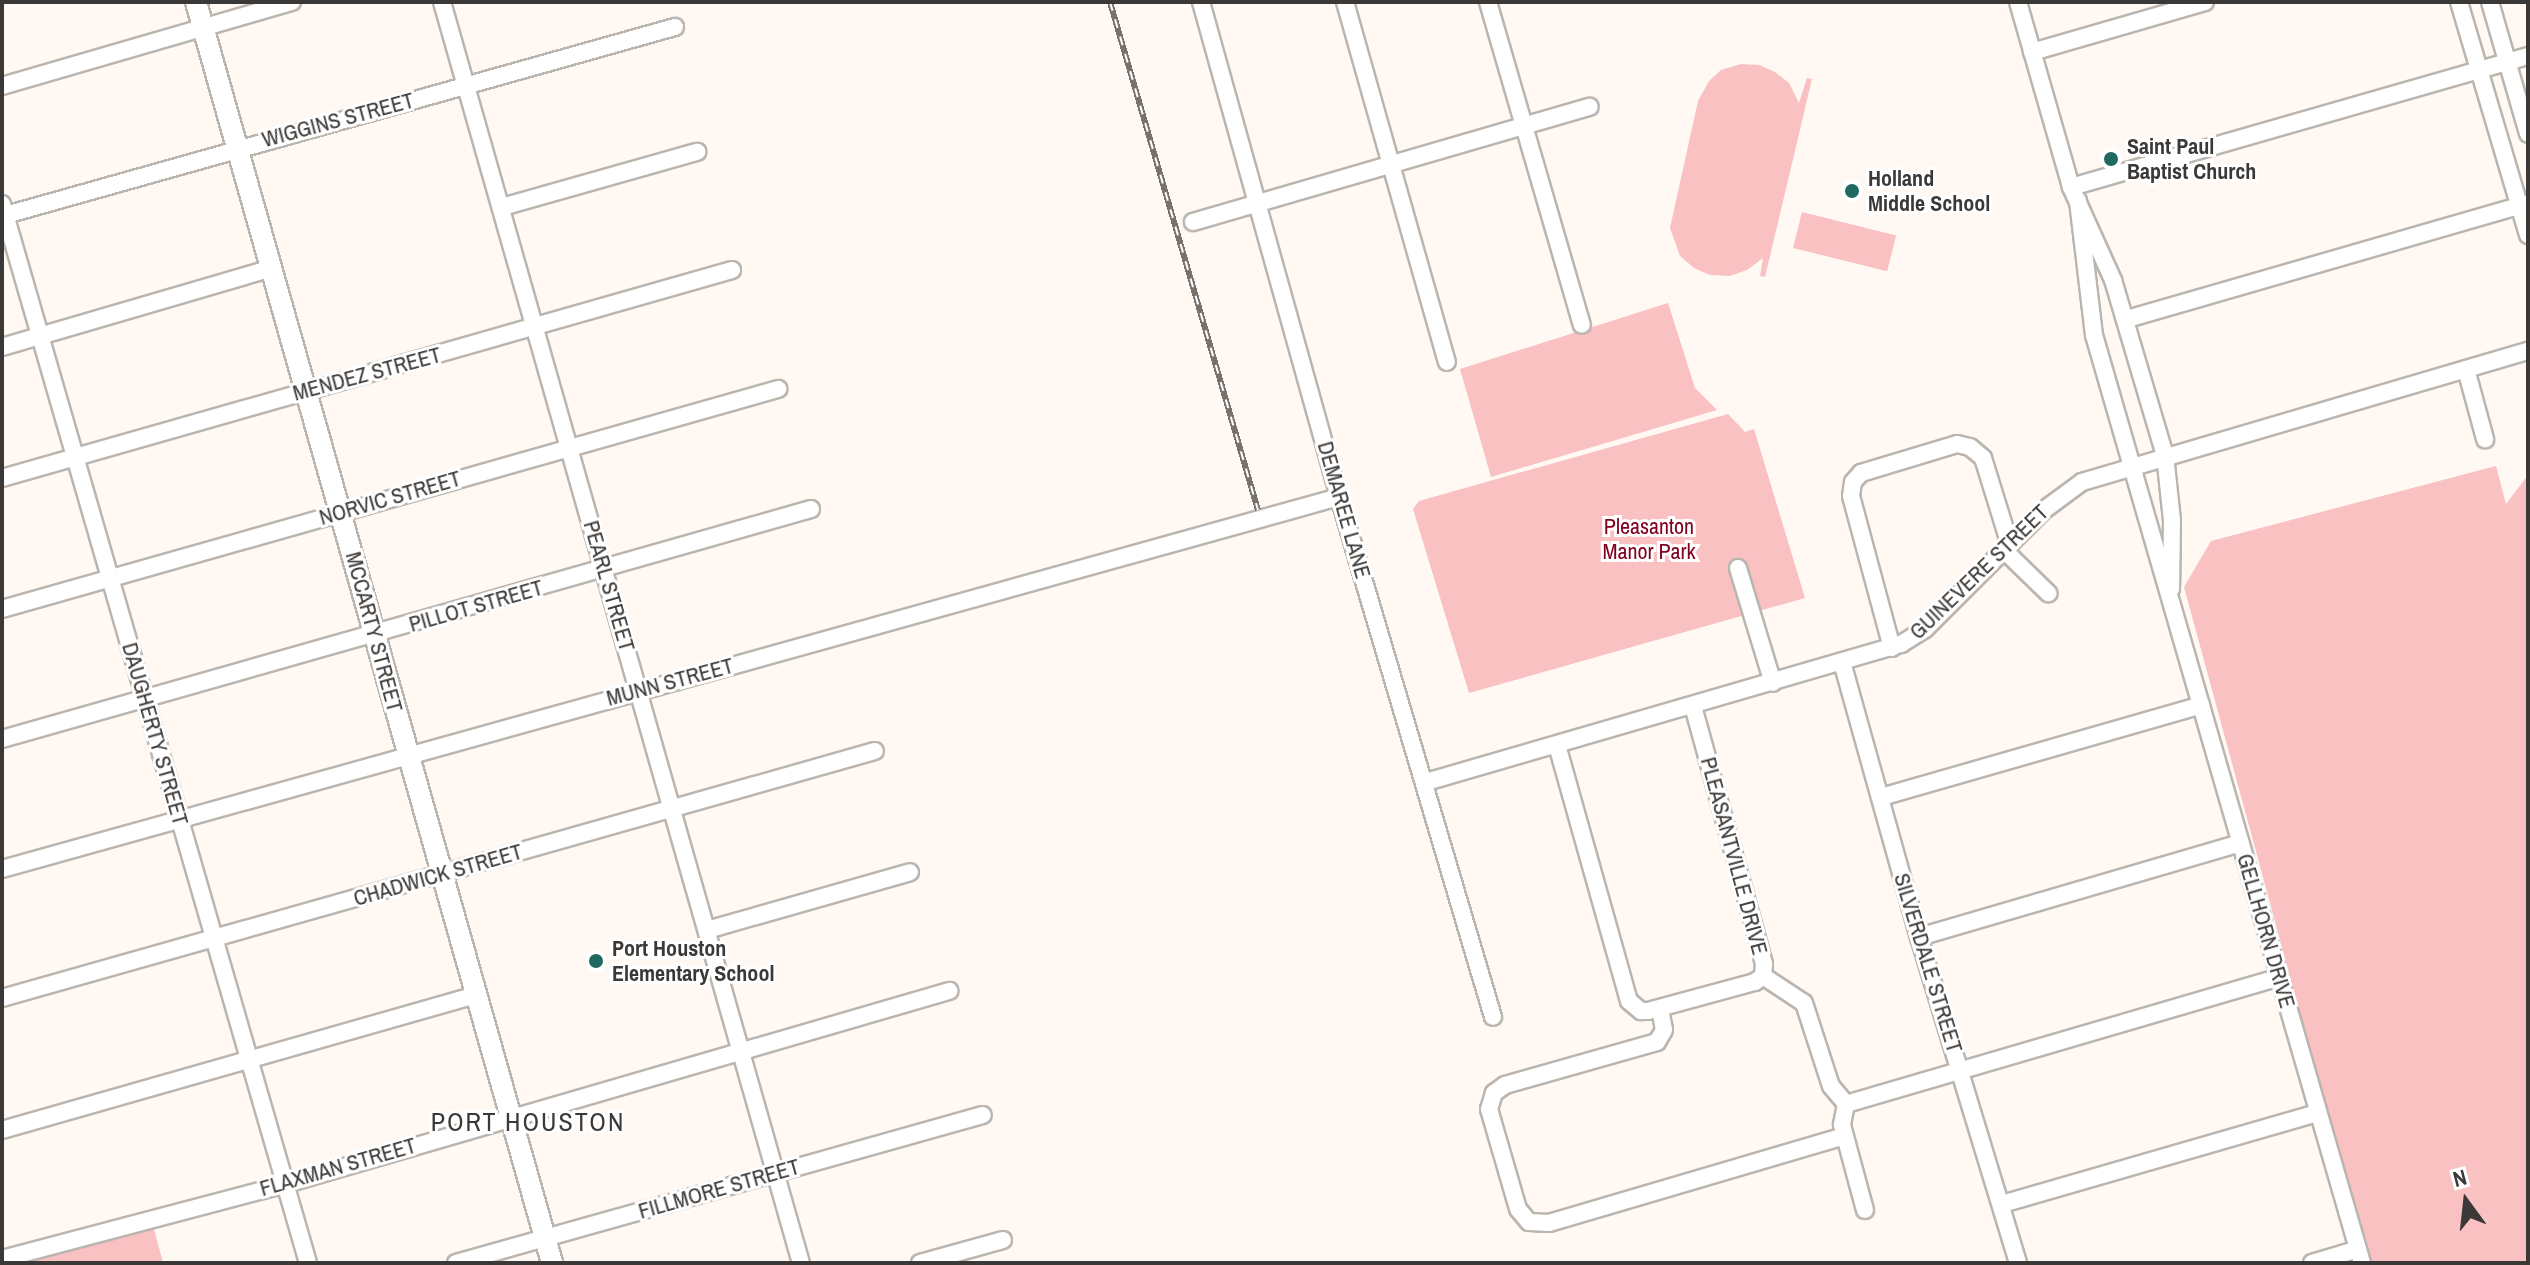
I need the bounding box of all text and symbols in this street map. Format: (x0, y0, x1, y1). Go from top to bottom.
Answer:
street label: WIGGINS STREET (259, 87, 417, 153)
place label: Saint Paul Baptist Church (2127, 133, 2256, 184)
marker: Saint Paul Baptist Church (2102, 150, 2120, 168)
place label: Holland Middle School (1868, 165, 1990, 216)
marker: Holland Middle School (1843, 182, 1861, 200)
street label: MENDEZ STREET (290, 342, 444, 406)
street label: DEMAREE LANE (1312, 438, 1376, 582)
street label: NORVIC STREET (316, 465, 464, 531)
street label: GUINEVERE STREET (1904, 499, 2054, 645)
park label: Pleasanton Manor Park (1602, 513, 1696, 564)
street label: PEARL STREET (578, 517, 640, 655)
street label: MCCARTY STREET (340, 549, 408, 715)
street label: PILLOT STREET (406, 574, 546, 638)
street label: DAUGHERTY STREET (116, 639, 194, 829)
street label: MUNN STREET (604, 652, 736, 712)
street label: PLEASANTVILLE DRIVE (1695, 754, 1773, 958)
street label: CHADWICK STREET (351, 838, 525, 912)
street label: GELLHORN DRIVE (2231, 851, 2301, 1011)
street label: SILVERDALE STREET (1888, 870, 1968, 1056)
place label: Port Houston Elementary School (612, 935, 774, 986)
marker: Port Houston Elementary School (587, 952, 605, 970)
district label: PORT HOUSTON (430, 1106, 626, 1138)
street label: FLAXMAN STREET (257, 1132, 419, 1202)
street label: FILLMORE STREET (635, 1153, 803, 1225)
north arrow (2426, 1161, 2506, 1241)
text: N (2450, 1162, 2470, 1194)

